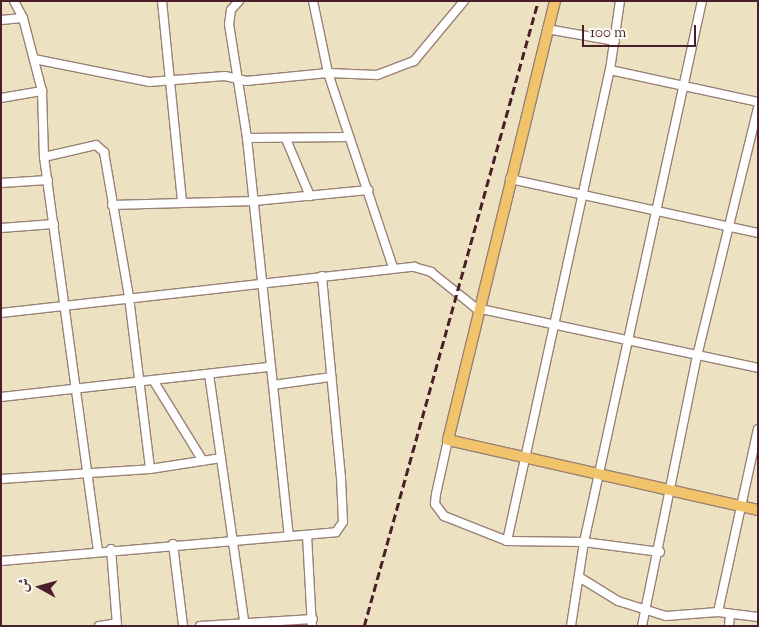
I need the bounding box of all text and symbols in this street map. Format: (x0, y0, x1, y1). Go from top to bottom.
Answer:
scale bar (584, 15, 698, 47)
text: 100 m (590, 23, 626, 44)
north arrow (15, 562, 65, 612)
text: ش (14, 577, 36, 593)

